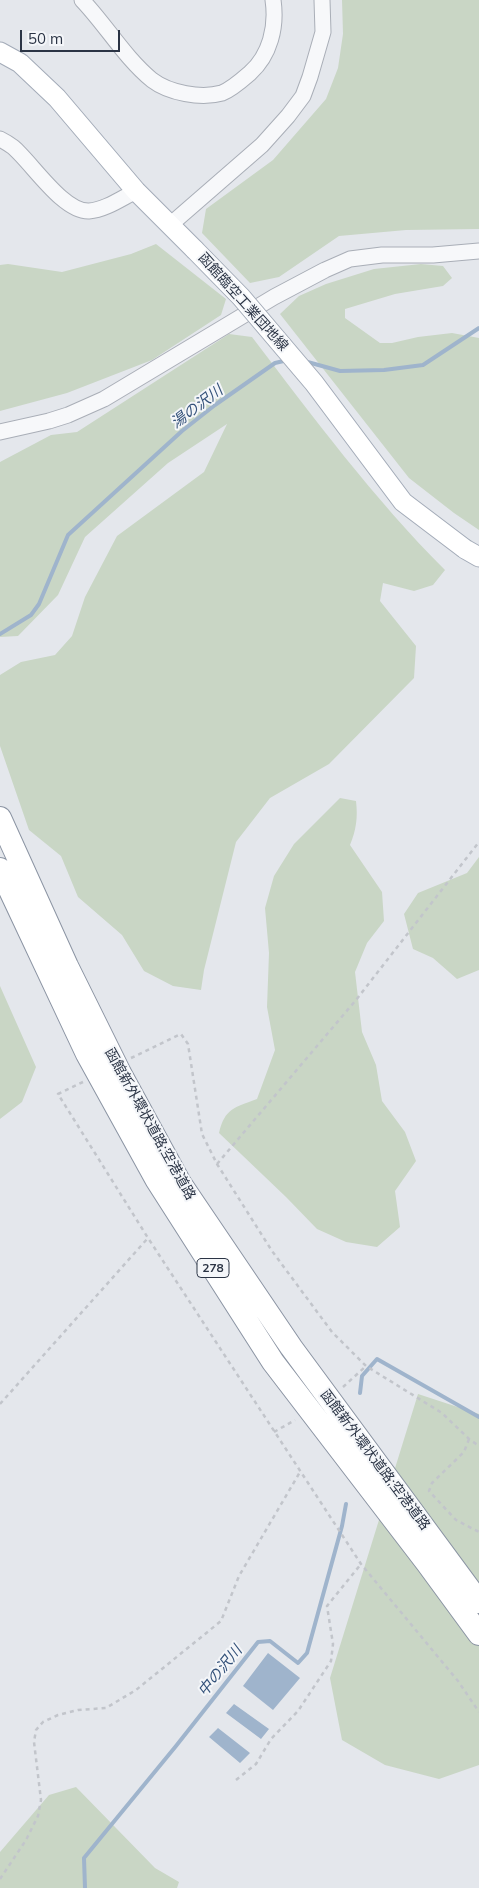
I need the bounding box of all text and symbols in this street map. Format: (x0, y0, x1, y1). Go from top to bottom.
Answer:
scale bar (22, 20, 122, 52)
text: 50 m (28, 29, 63, 48)
street label: 函館臨空工業団地線 (195, 250, 291, 354)
water label: 湯の沢川 (168, 382, 226, 432)
street label: 函館新外環状道路;空港道路 (101, 1045, 199, 1203)
road number: 278 (197, 1258, 229, 1278)
street label: 函館新外環状道路;空港道路 (317, 1387, 433, 1533)
water label: 中の沢川 (194, 1642, 246, 1700)

